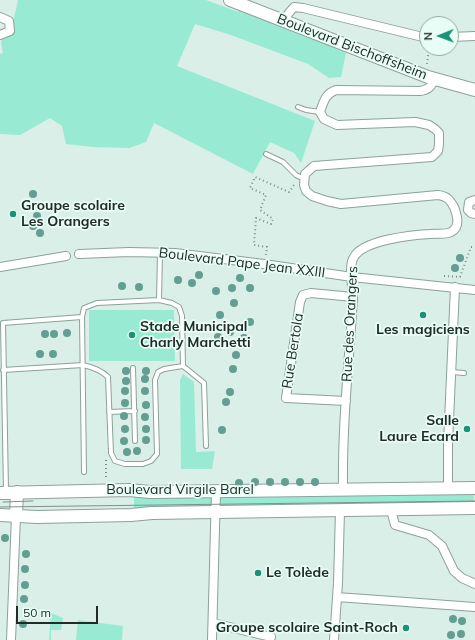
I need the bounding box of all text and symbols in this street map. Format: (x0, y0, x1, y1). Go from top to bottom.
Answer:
street label: Boulevard Bischoffsheim (274, 11, 430, 83)
north arrow (419, 16, 459, 56)
text: N (421, 32, 435, 40)
place label: Groupe scolaire Les Orangers (21, 198, 125, 230)
marker: Groupe scolaire Les Orangers (8, 209, 18, 219)
street label: Boulevard Pape Jean XXIII (158, 244, 326, 282)
street label: Rue des Orangers (339, 266, 361, 382)
marker: Les magiciens (418, 310, 428, 320)
street label: Rue Bertola (279, 312, 307, 390)
place label: Stade Municipal Charly Marchetti (140, 319, 251, 352)
place label: Les magiciens (376, 322, 470, 338)
marker: Stade Municipal Charly Marchetti (127, 330, 137, 340)
place label: Salle Laure Ecard (379, 413, 459, 446)
marker: Salle Laure Ecard (462, 424, 472, 434)
street label: Boulevard Virgile Barel (106, 482, 254, 498)
place label: Le Tolède (266, 565, 329, 581)
marker: Le Tolède (253, 568, 263, 578)
scale bar (18, 598, 100, 624)
text: 50 m (23, 605, 51, 620)
place label: Groupe scolaire Saint-Roch (216, 620, 398, 636)
marker: Groupe scolaire Saint-Roch (401, 623, 411, 633)

